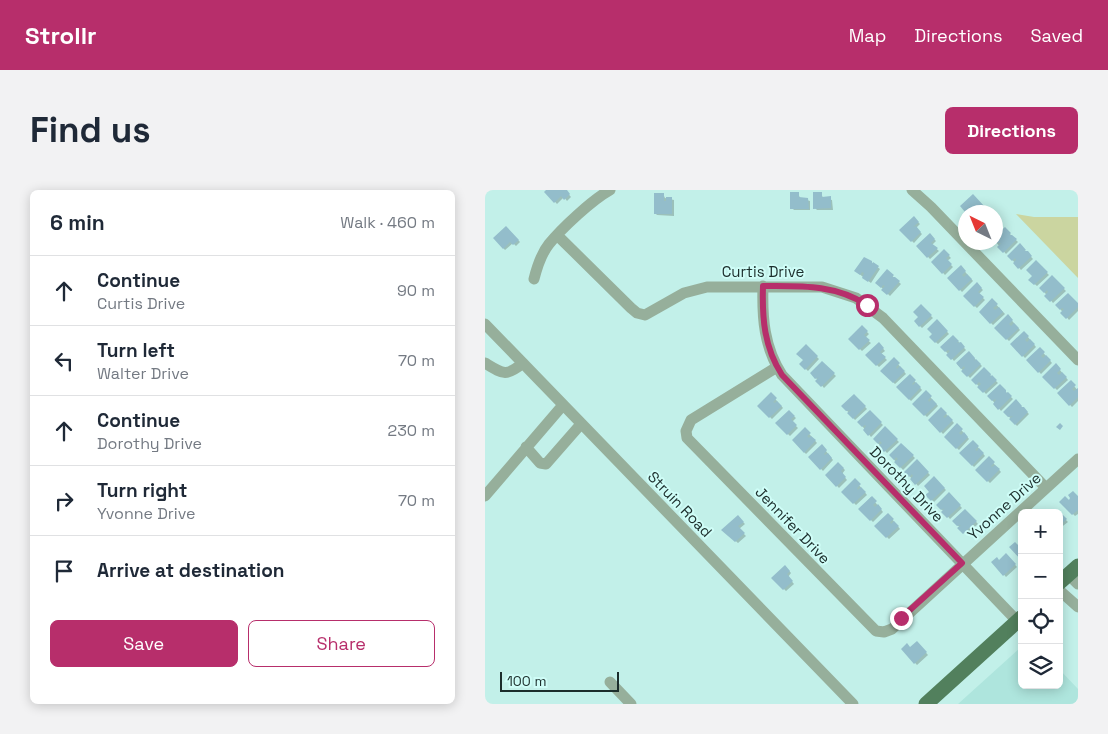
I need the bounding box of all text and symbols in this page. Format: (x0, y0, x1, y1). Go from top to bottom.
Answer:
text: Strollr (25, 20, 97, 51)
text: Map (849, 24, 886, 47)
text: Directions (914, 24, 1003, 47)
text: Saved (1031, 24, 1083, 47)
button: Directions (945, 107, 1078, 154)
text: Find us (30, 108, 151, 152)
north arrow (958, 205, 1003, 250)
text: 6 min (50, 209, 105, 236)
text: Walk · 460 m (340, 212, 435, 233)
street label: Curtis Drive (722, 262, 804, 281)
text: Continue (97, 268, 180, 293)
icon: ahead (50, 277, 78, 305)
text: 90 m (397, 280, 435, 301)
text: Curtis Drive (97, 293, 185, 314)
route start (856, 294, 879, 317)
text: Turn left (97, 338, 175, 363)
icon: left (50, 347, 78, 375)
text: 70 m (398, 350, 435, 371)
text: Walter Drive (97, 363, 189, 384)
text: Continue (97, 408, 180, 433)
icon: ahead (50, 417, 78, 445)
text: 230 m (388, 420, 435, 441)
text: Dorothy Drive (97, 433, 202, 454)
street label: Dorothy Drive (866, 442, 948, 526)
street label: Struin Road (644, 467, 716, 541)
street label: Yvonne Drive (963, 468, 1045, 544)
text: Turn right (97, 478, 187, 503)
street label: Jennifer Drive (751, 482, 835, 568)
icon: right (50, 487, 78, 515)
text: 70 m (398, 490, 435, 511)
text: Yvonne Drive (97, 503, 196, 524)
map controls (1018, 509, 1063, 689)
button: + (1018, 509, 1063, 554)
button: − (1018, 554, 1063, 599)
icon: arrive (50, 557, 78, 585)
text: Arrive at destination (97, 558, 285, 583)
button: locate (1018, 599, 1063, 644)
route end (890, 607, 913, 630)
button: Save (50, 620, 238, 667)
button: Share (248, 620, 435, 667)
button: layers (1018, 644, 1063, 689)
scale bar (500, 669, 619, 692)
text: 100 m (507, 672, 546, 690)

